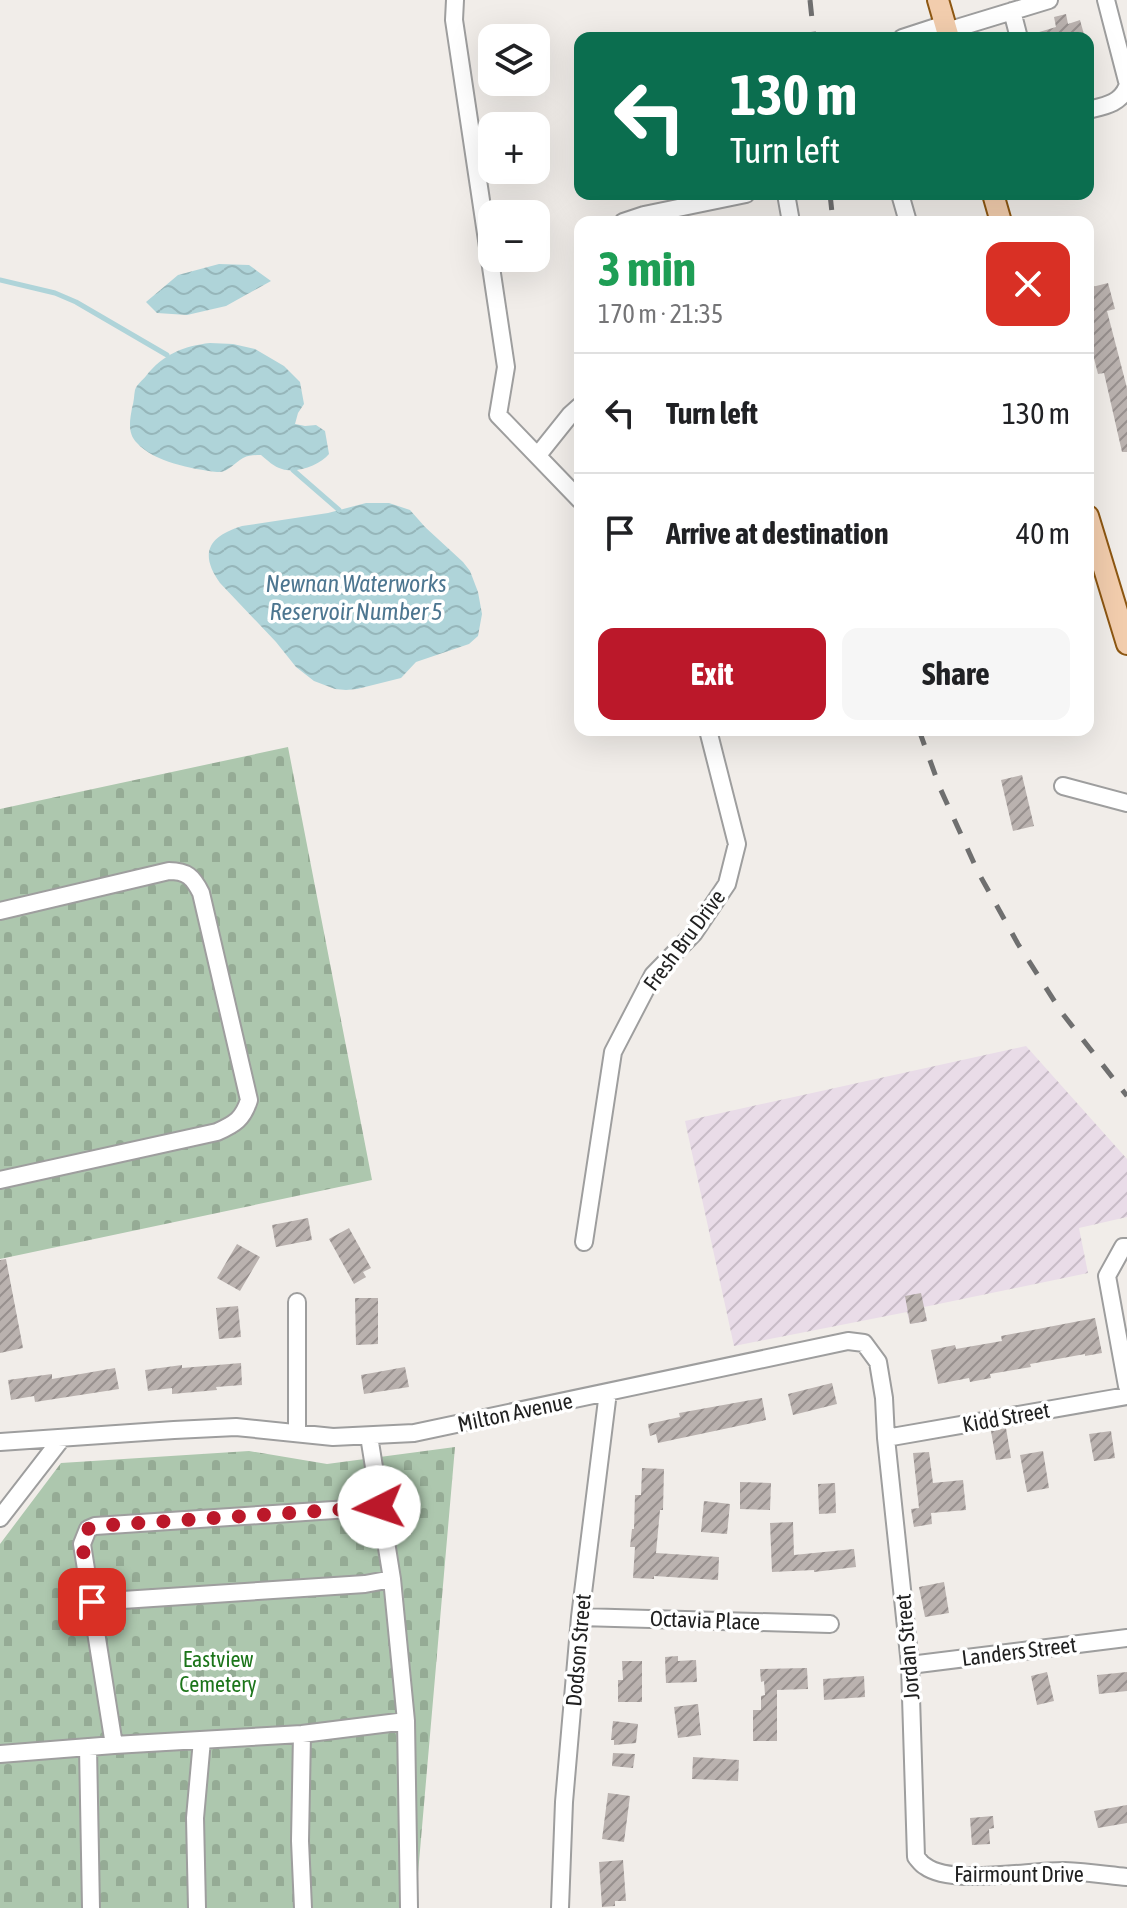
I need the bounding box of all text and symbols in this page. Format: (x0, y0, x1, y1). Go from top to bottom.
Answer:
map controls (478, 24, 550, 272)
button: layers (478, 24, 550, 96)
text: 130 m (730, 63, 857, 127)
icon: left (598, 64, 702, 168)
button: + (478, 112, 550, 184)
text: Turn left (730, 129, 840, 171)
button: − (478, 200, 550, 272)
text: 3 min (598, 241, 696, 296)
button: close (986, 242, 1070, 326)
text: 170 m · 21:35 (598, 299, 723, 329)
icon: left (598, 391, 642, 435)
text: Turn left (666, 396, 758, 430)
text: 130 m (1002, 396, 1070, 430)
icon: arrive (598, 511, 642, 555)
text: Arrive at destination (666, 516, 888, 550)
text: 40 m (1016, 516, 1070, 550)
water label: Newnan Waterworks Reservoir Number 5 (266, 570, 446, 625)
button: Exit (598, 628, 826, 720)
button: Share (842, 628, 1070, 720)
street label: Fresh Bru Drive (638, 884, 730, 996)
street label: Milton Avenue (455, 1387, 575, 1437)
street label: Kidd Street (960, 1397, 1052, 1437)
position arrow (337, 1465, 421, 1549)
pin (58, 1568, 126, 1636)
icon: arrive (70, 1580, 114, 1624)
street label: Dodson Street (560, 1593, 596, 1707)
street label: Jordan Street (889, 1593, 925, 1701)
street label: Octavia Place (650, 1605, 760, 1635)
street label: Landers Street (960, 1631, 1078, 1671)
park label: Eastview Cemetery (179, 1646, 257, 1697)
street label: Fairmount Drive (954, 1861, 1084, 1887)

